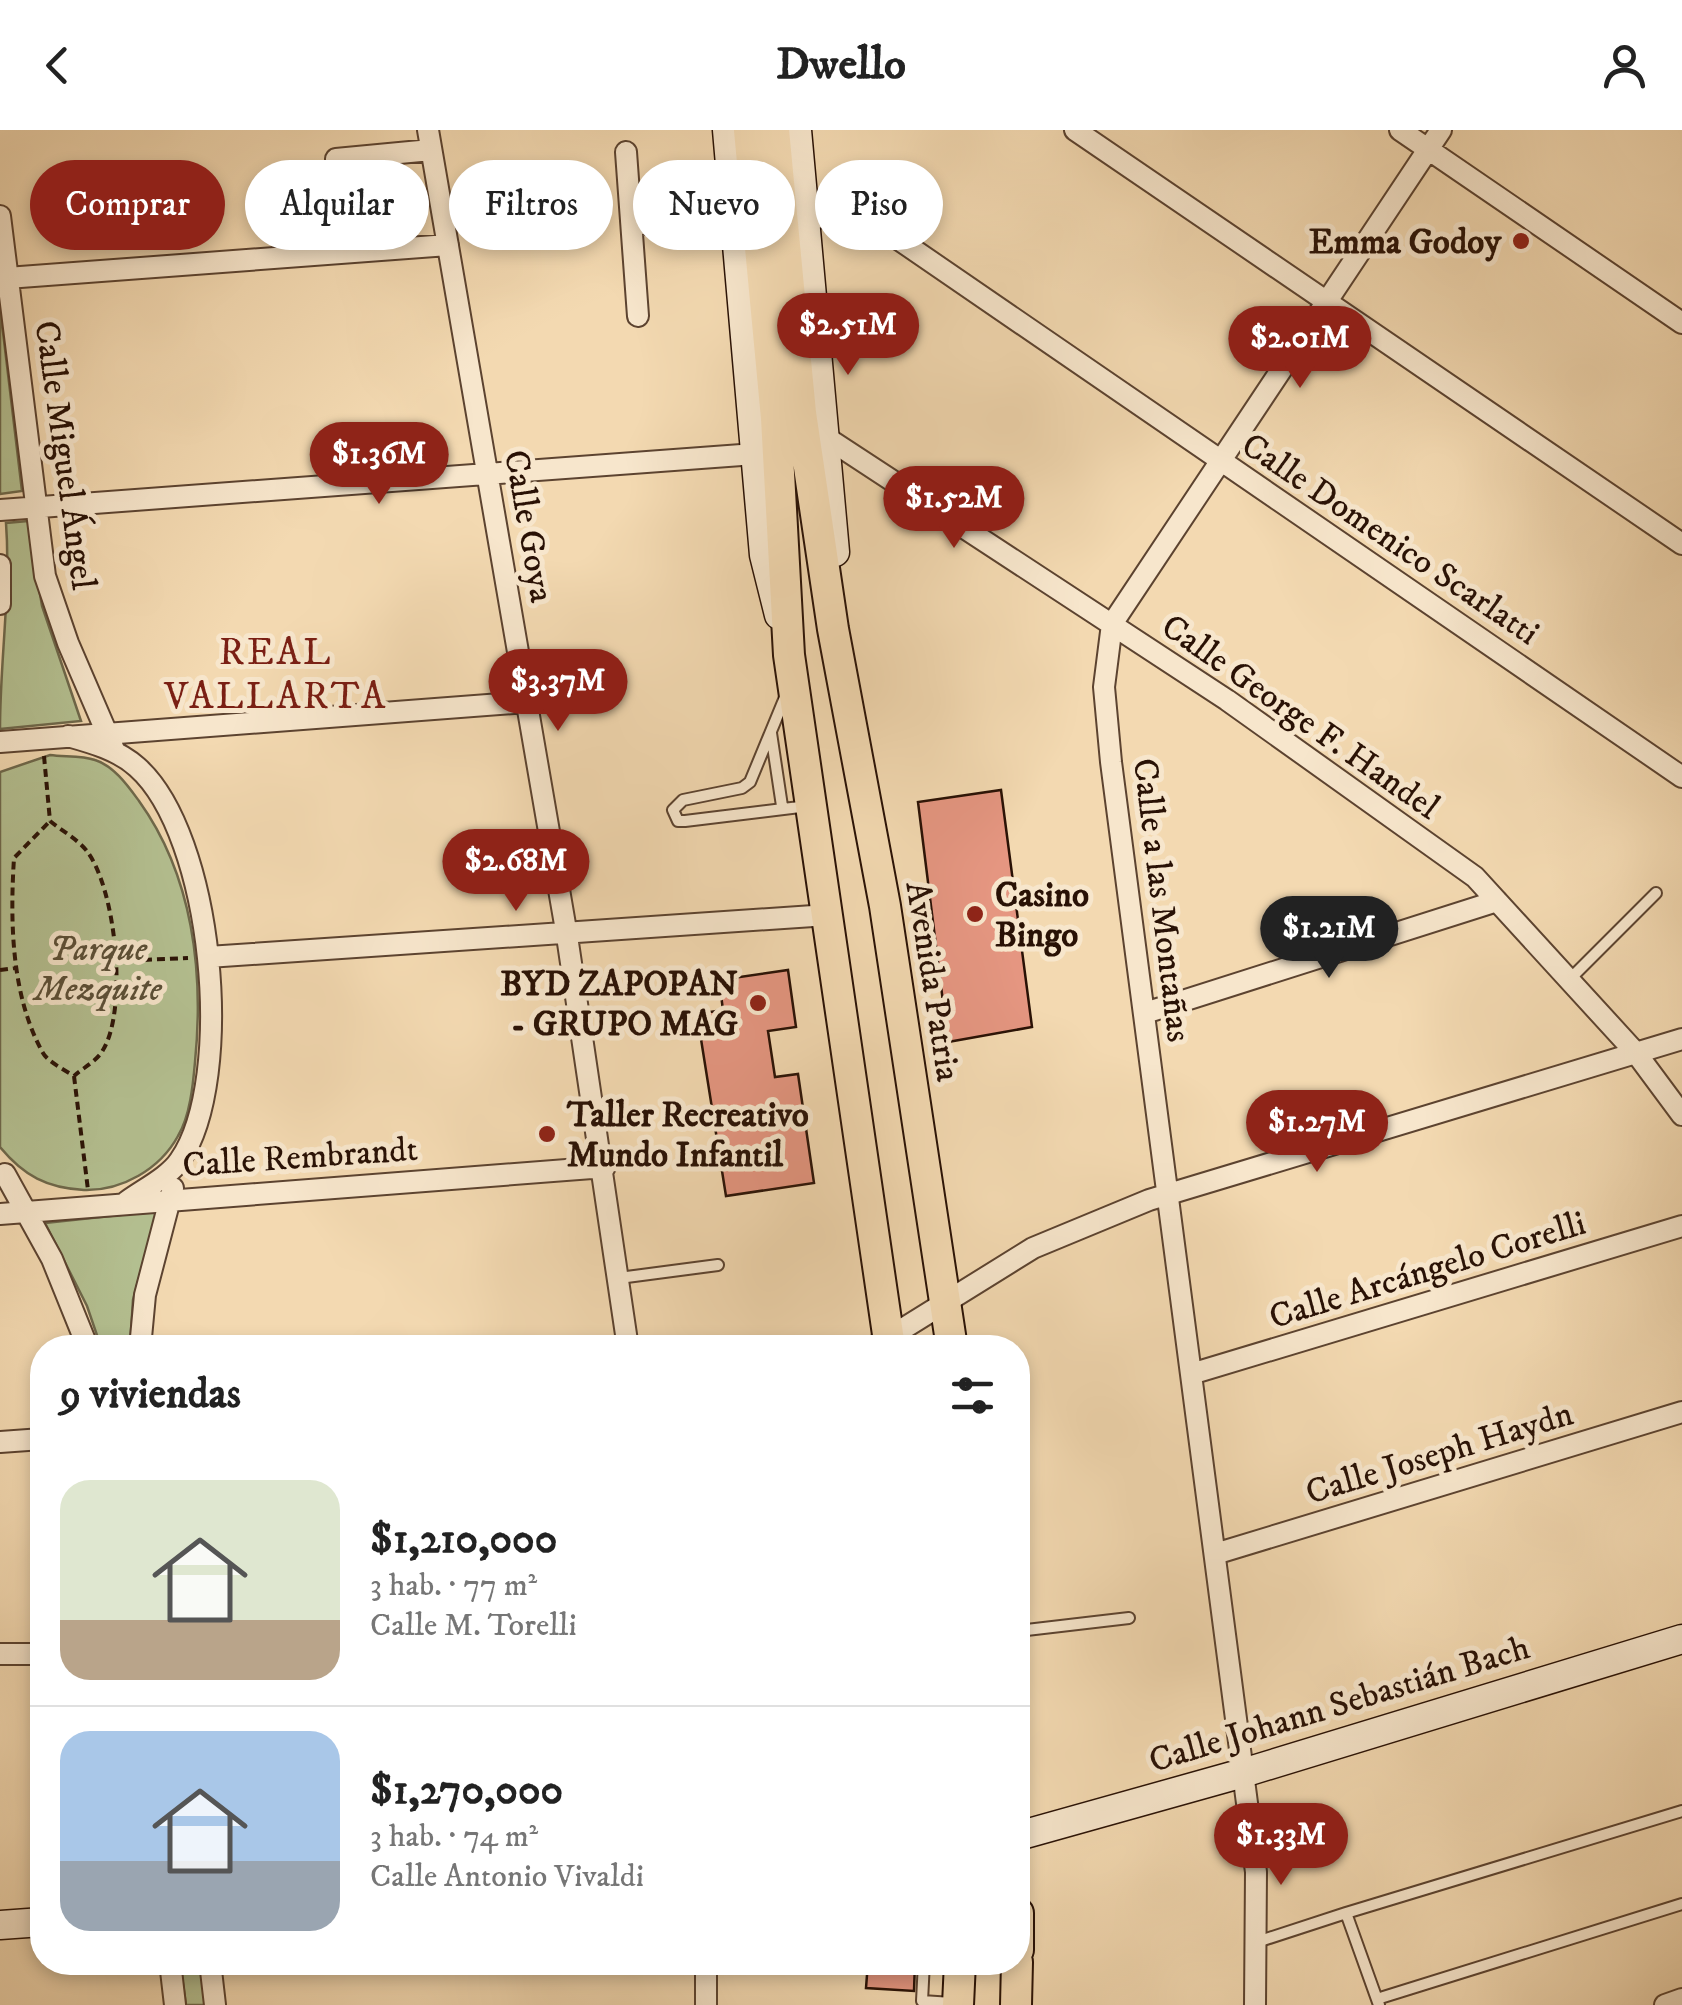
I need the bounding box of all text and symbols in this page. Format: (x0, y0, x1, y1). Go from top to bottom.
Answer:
text: Dwello (776, 37, 906, 93)
icon: back (30, 38, 85, 93)
icon: person (1597, 38, 1652, 93)
chip: Comprar (30, 160, 225, 250)
chip: Alquilar (245, 160, 429, 250)
chip: Filtros (449, 160, 613, 250)
chip: Nuevo (633, 160, 795, 250)
chip: Piso (815, 160, 943, 250)
place label: Emma Godoy (1309, 221, 1502, 265)
marker: Emma Godoy (1510, 230, 1532, 252)
pin: $2.51M (767, 293, 929, 378)
text: $2.51M (799, 305, 897, 345)
pin: $2.01M (1219, 306, 1381, 391)
street label: Calle Miguel Ángel (23, 318, 106, 593)
text: $2.01M (1250, 318, 1350, 358)
pin: $1.36M (298, 422, 460, 507)
street label: Calle Domenico Scarlatti (1233, 424, 1547, 656)
text: $1.36M (332, 434, 426, 474)
street label: Calle Goya (493, 447, 563, 606)
pin: $1.52M (873, 466, 1035, 551)
text: $1.52M (905, 478, 1003, 518)
street label: Calle George F. Handel (1152, 605, 1448, 830)
district label: REAL VALLARTA (163, 629, 388, 721)
pin: $3.37M (477, 649, 639, 734)
text: $3.37M (510, 661, 606, 701)
street label: Calle a las Montañas (1122, 756, 1200, 1045)
pin: $2.68M (435, 829, 597, 914)
text: $2.68M (464, 841, 568, 881)
place label: Casino Bingo (995, 874, 1089, 958)
street label: Avenida Patria (895, 878, 970, 1085)
pin: $1.21M (1248, 896, 1410, 981)
marker: Casino Bingo (964, 903, 986, 925)
text: $1.21M (1282, 908, 1376, 948)
park label: Parque Mezquite (31, 928, 163, 1012)
place label: BYD ZAPOPAN - GRUPO MAG (500, 963, 739, 1047)
marker: BYD ZAPOPAN - GRUPO MAG (747, 992, 769, 1014)
pin: $1.27M (1236, 1090, 1398, 1175)
place label: Taller Recreativo Mundo Infantil (566, 1094, 809, 1178)
text: $1.27M (1268, 1102, 1366, 1142)
marker: Taller Recreativo Mundo Infantil (536, 1123, 558, 1145)
street label: Calle Rembrandt (181, 1128, 419, 1188)
street label: Calle Arcángelo Corelli (1264, 1202, 1591, 1340)
icon: filters (945, 1368, 1000, 1423)
text: 9 viviendas (60, 1369, 241, 1421)
street label: Calle Joseph Haydn (1301, 1392, 1578, 1515)
text: $1,210,000 (370, 1514, 557, 1566)
icon: home (140, 1520, 260, 1640)
text: 3 hab. · 77 m² (370, 1566, 537, 1606)
text: Calle M. Torelli (370, 1606, 577, 1646)
street label: Calle Johann Sebastián Bach (1144, 1626, 1535, 1784)
text: $1,270,000 (370, 1765, 563, 1817)
icon: home (140, 1771, 260, 1891)
pin: $1.33M (1200, 1803, 1362, 1888)
text: $1.33M (1236, 1815, 1326, 1855)
text: 3 hab. · 74 m² (370, 1817, 538, 1857)
text: Calle Antonio Vivaldi (370, 1857, 644, 1897)

